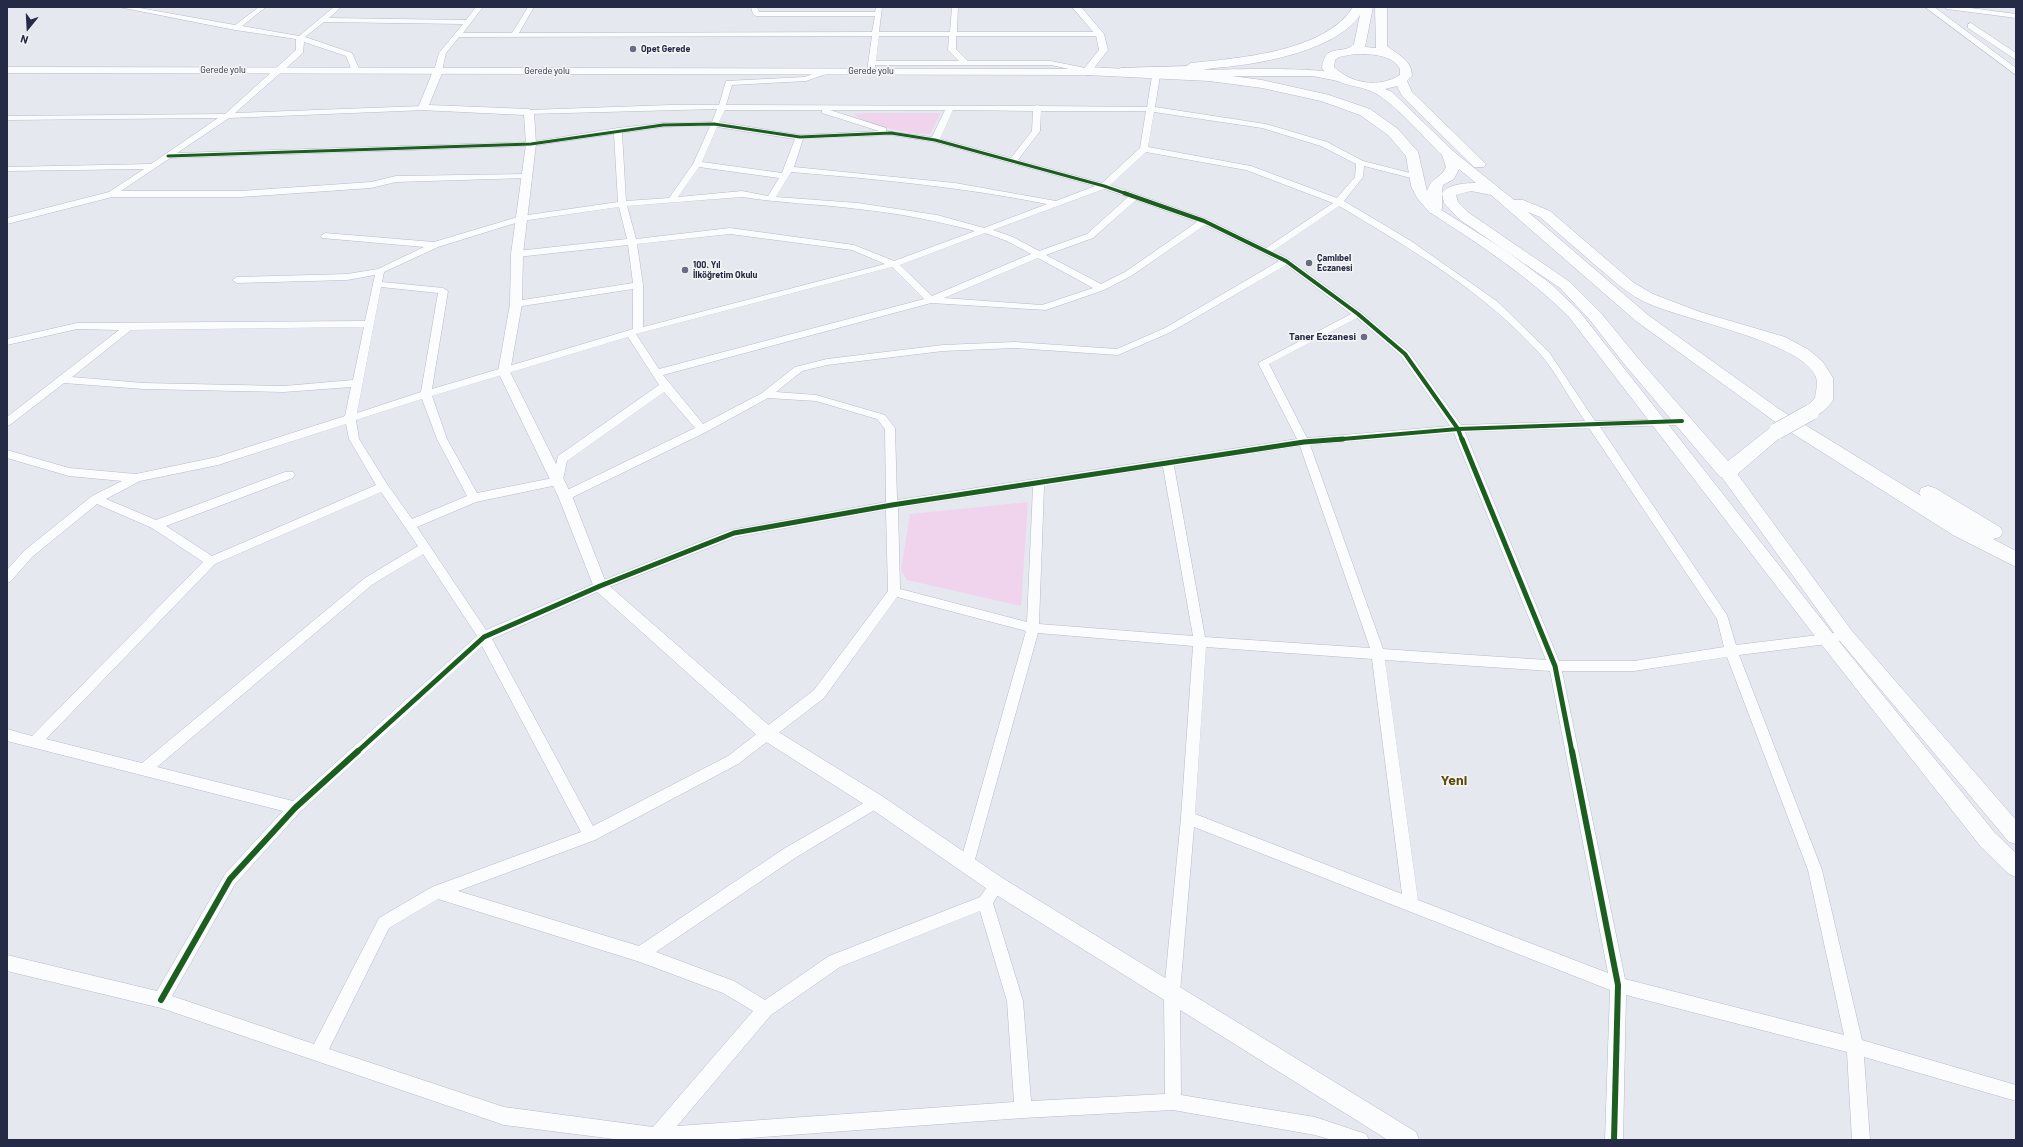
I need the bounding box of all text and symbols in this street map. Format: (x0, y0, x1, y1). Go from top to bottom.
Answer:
north arrow (8, 8, 48, 48)
text: N (19, 33, 30, 47)
marker: Opet Gerede (628, 44, 638, 54)
place label: Opet Gerede (641, 44, 690, 54)
street label: Gerede yolu (200, 65, 246, 75)
street label: Gerede yolu (524, 66, 570, 76)
street label: Gerede yolu (848, 66, 894, 76)
place label: Çamlıbel Eczanesi (1317, 253, 1353, 274)
marker: Çamlıbel Eczanesi (1304, 258, 1314, 268)
place label: 100. Yıl İlköğretim Okulu (693, 260, 757, 281)
marker: 100. Yıl İlköğretim Okulu (680, 265, 690, 275)
place label: Taner Eczanesi (1289, 331, 1356, 343)
marker: Taner Eczanesi (1359, 332, 1369, 342)
district label: Yeni (1441, 772, 1467, 788)

